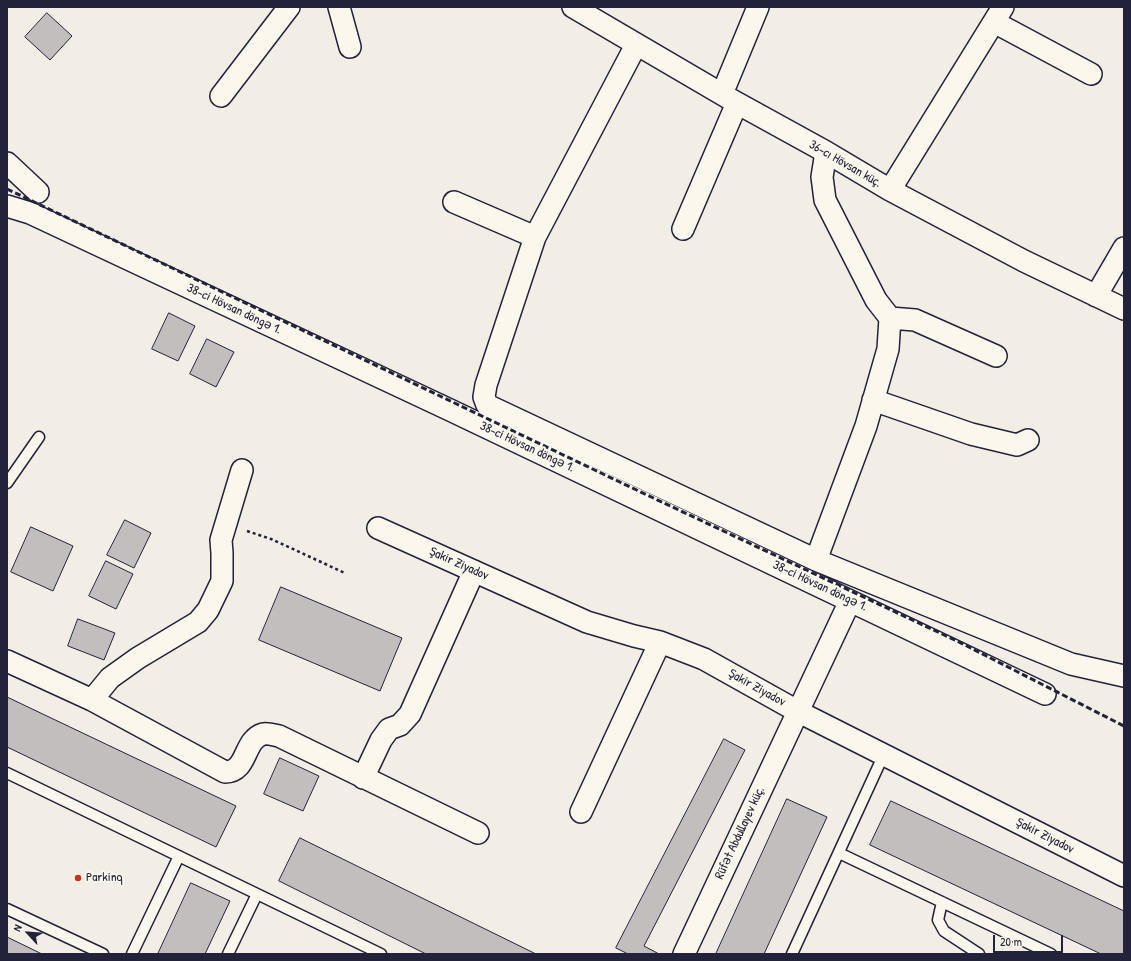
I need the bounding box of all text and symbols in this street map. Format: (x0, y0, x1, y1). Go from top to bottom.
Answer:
street label: 36-cı Hövsan küç. (806, 137, 884, 191)
street label: 38-ci Hövsan döngə 1. (184, 280, 284, 338)
street label: 38-ci Hövsan döngə 1. (477, 418, 577, 476)
street label: Şakir Ziyadov (427, 544, 491, 584)
street label: 38-ci Hövsan döngə 1. (770, 557, 870, 615)
street label: Şakir Ziyadov (726, 666, 788, 710)
street label: Rüfət Abdullayev küç. (712, 784, 768, 882)
street label: Şakir Ziyadov (1013, 815, 1077, 857)
place label: Parkinq (86, 870, 123, 886)
marker: Parkinq (73, 873, 83, 883)
north arrow (8, 913, 48, 953)
text: N (10, 922, 25, 933)
scale bar (995, 927, 1065, 953)
text: 20 m (1000, 933, 1022, 950)

